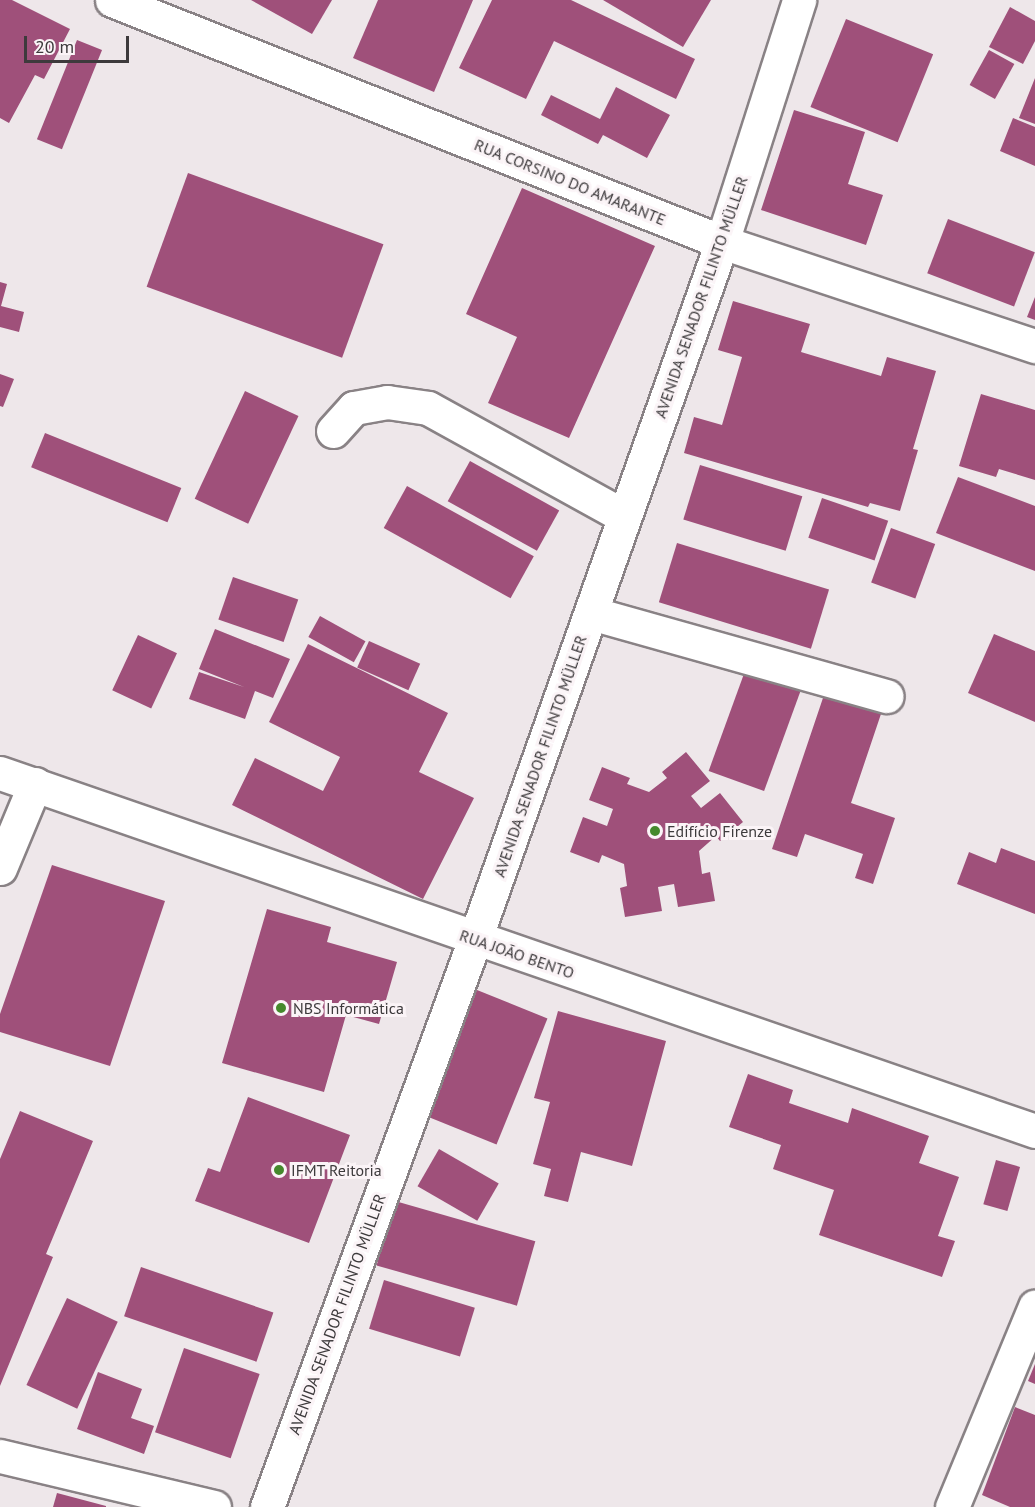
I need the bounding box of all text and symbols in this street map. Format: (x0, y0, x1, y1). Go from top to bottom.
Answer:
scale bar (27, 24, 132, 62)
text: 20 m (35, 35, 74, 58)
street label: RUA CORSINO DO AMARANTE (471, 135, 669, 229)
street label: AVENIDA SENADOR FILINTO MÜLLER (650, 173, 752, 421)
street label: AVENIDA SENADOR FILINTO MÜLLER (489, 632, 591, 880)
place label: Edifício Firenze (667, 821, 772, 841)
marker: Edifício Firenze (648, 824, 662, 838)
street label: RUA JOÃO BENTO (457, 925, 577, 983)
place label: NBS Informática (293, 998, 404, 1018)
marker: NBS Informática (274, 1001, 288, 1015)
place label: IFMT Reitoria (291, 1160, 382, 1180)
marker: IFMT Reitoria (272, 1163, 286, 1177)
street label: AVENIDA SENADOR FILINTO MÜLLER (284, 1191, 390, 1437)

